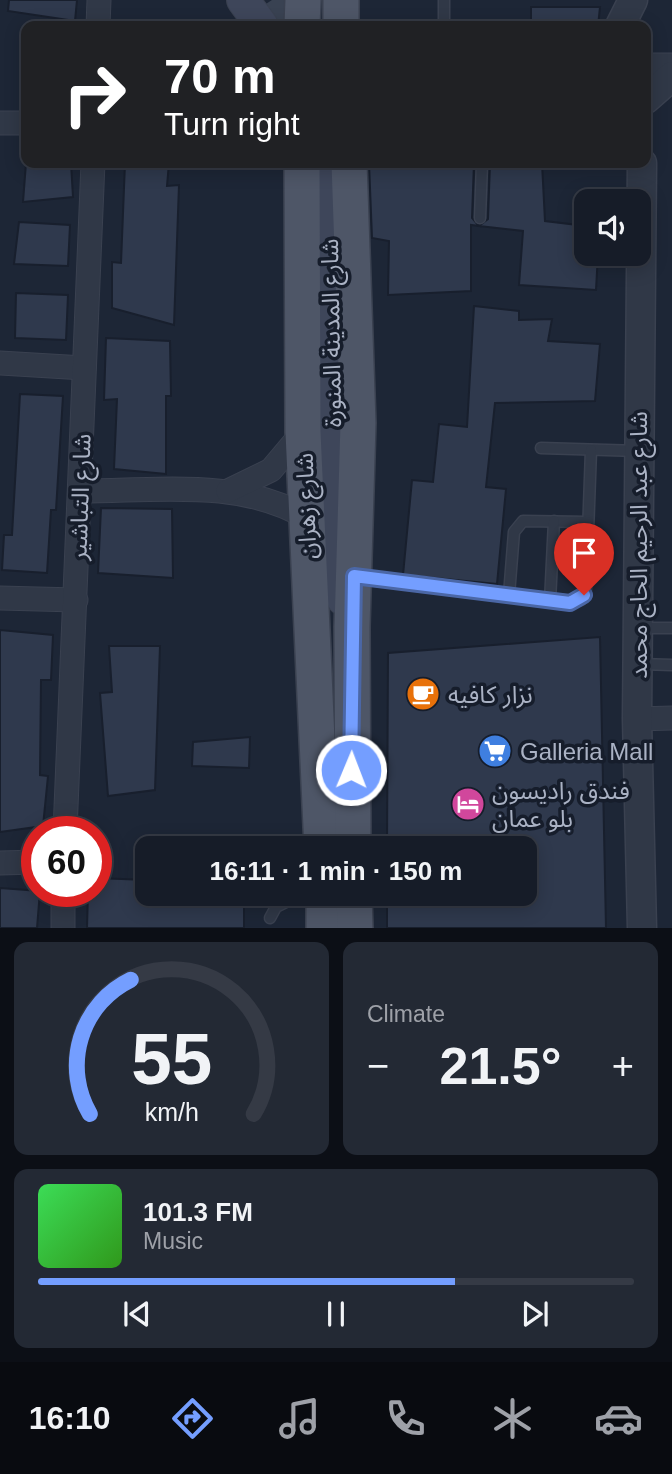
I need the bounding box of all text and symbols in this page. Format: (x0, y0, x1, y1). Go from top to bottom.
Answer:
icon: right (49, 49, 140, 140)
text: 70 m (164, 49, 276, 103)
text: Turn right (164, 106, 300, 142)
map controls (574, 189, 651, 266)
button: sound (574, 189, 651, 266)
street label: شارع المدينة المنورة (316, 238, 350, 428)
street label: شارع عبد الرحيم الحاج محمد (625, 411, 656, 679)
street label: شارع التباشير (64, 433, 100, 562)
street label: شارع زهران (291, 452, 325, 560)
pin (554, 523, 614, 595)
icon: arrive (565, 534, 603, 572)
cafe icon: نزار كافيه (404, 675, 442, 713)
place label: نزار كافيه (448, 681, 533, 709)
supermarket icon: Galleria Mall (476, 732, 514, 770)
position arrow (314, 733, 388, 807)
place label: Galleria Mall (520, 738, 653, 765)
place label: فندق راديسون بلو عمان (492, 777, 630, 833)
hotel icon: فندق راديسون بلو عمان (449, 785, 487, 823)
speed limit sign: 60 (21, 816, 112, 907)
text: 16:11 · 1 min · 150 m (210, 856, 462, 886)
text: Climate (367, 1001, 445, 1027)
text: 55 (131, 1019, 212, 1100)
text: 21.5° (439, 1037, 562, 1095)
text: − (367, 1045, 389, 1087)
text: + (612, 1045, 634, 1087)
text: km/h (144, 1098, 199, 1126)
text: 101.3 FM (143, 1197, 253, 1227)
text: Music (143, 1228, 203, 1254)
icon: previous (118, 1295, 156, 1333)
icon: pause (317, 1295, 355, 1333)
icon: next (516, 1295, 554, 1333)
icon: directions (168, 1394, 217, 1443)
icon: music (275, 1394, 324, 1443)
icon: phone (381, 1394, 430, 1443)
icon: climate (488, 1394, 537, 1443)
icon: car (594, 1394, 643, 1443)
text: 16:10 (29, 1400, 111, 1436)

